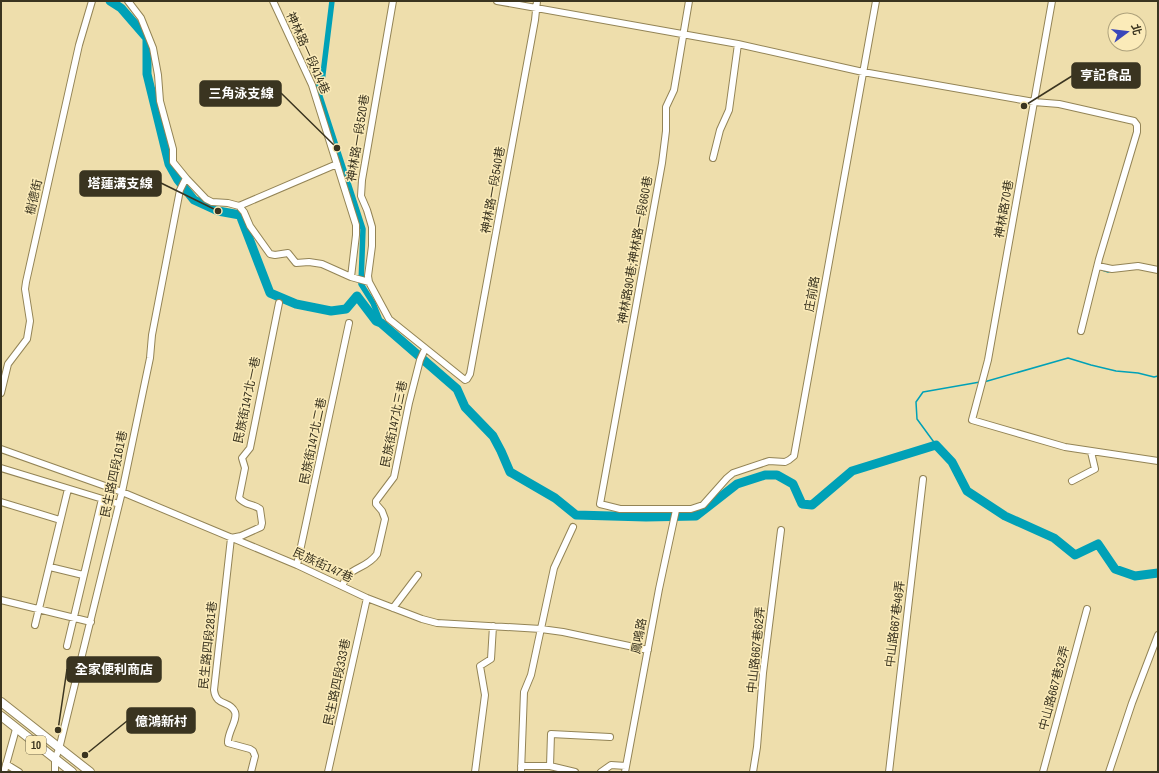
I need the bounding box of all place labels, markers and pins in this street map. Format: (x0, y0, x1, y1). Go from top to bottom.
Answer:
callout: 亨記食品 (1072, 63, 1140, 88)
callout: 三角泳支線 (200, 81, 281, 106)
callout: 塔蓮溝支線 (80, 171, 161, 196)
callout: 全家便利商店 (67, 657, 161, 682)
callout: 億鴻新村 (127, 708, 195, 733)

